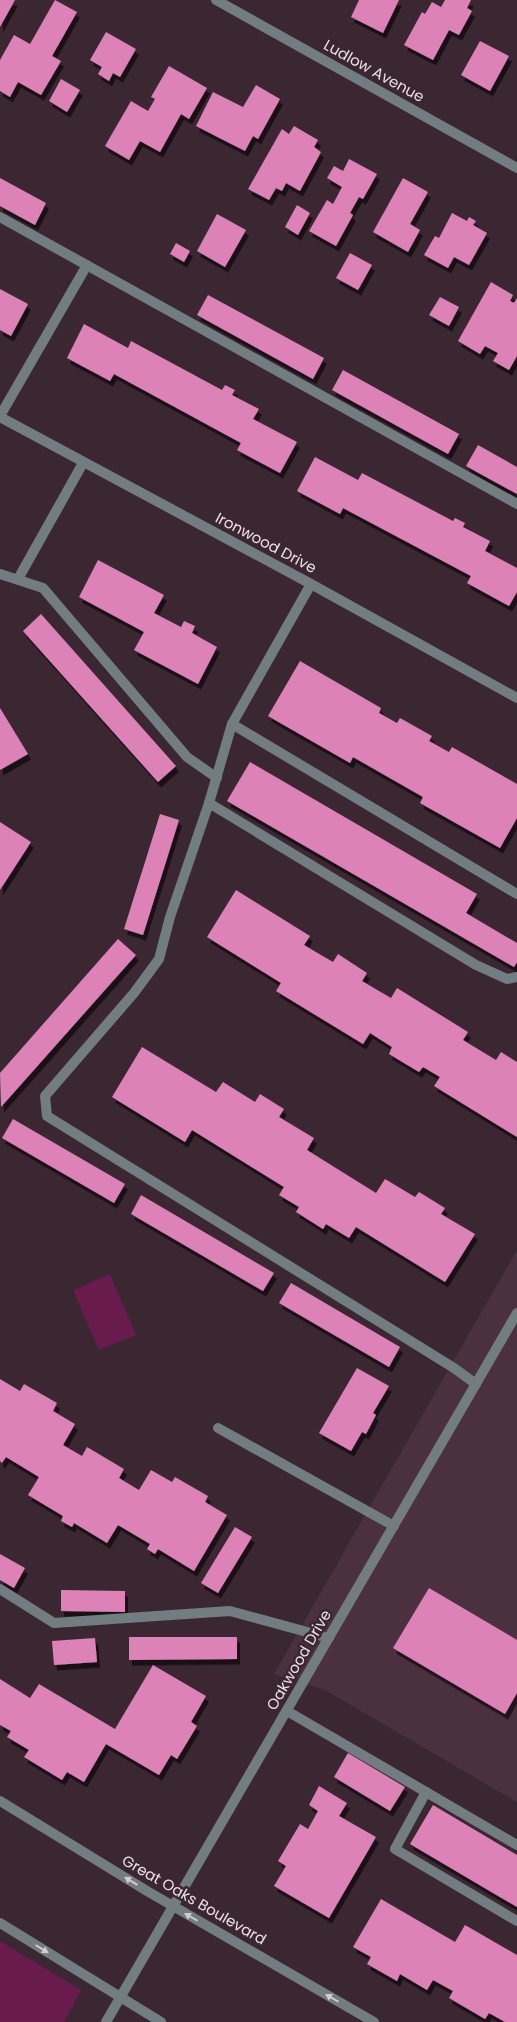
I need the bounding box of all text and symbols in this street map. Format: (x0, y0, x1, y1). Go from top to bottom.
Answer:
street label: Ludlow Avenue (320, 34, 428, 107)
street label: Ironwood Drive (212, 507, 320, 578)
street label: Oakwood Drive (261, 1606, 336, 1714)
street label: Great Oaks Boulevard (118, 1850, 270, 1949)
one-way arrow (124, 1877, 137, 1886)
one-way arrow (184, 1912, 197, 1921)
one-way arrow (35, 1944, 48, 1953)
one-way arrow (325, 1993, 338, 2002)

